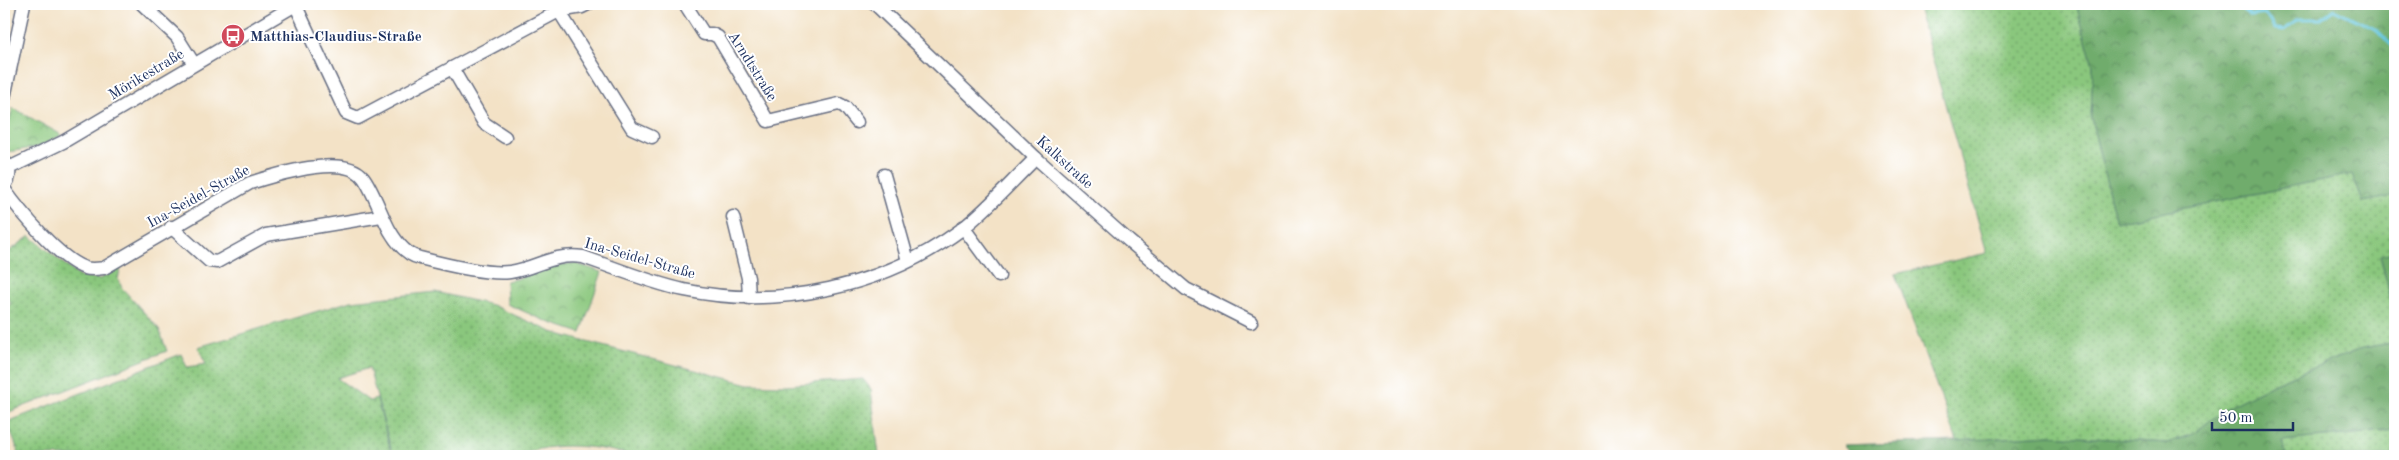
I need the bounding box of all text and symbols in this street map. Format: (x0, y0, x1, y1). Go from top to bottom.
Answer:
bus stop icon: Matthias-Claudius-Straße (220, 23, 246, 49)
street label: Arndtstraße (724, 29, 779, 104)
place label: Matthias-Claudius-Straße (250, 30, 422, 45)
street label: Mörikestraße (106, 47, 187, 104)
street label: Kalkstraße (1033, 134, 1095, 192)
street label: Ina-Seidel-Straße (145, 163, 253, 232)
street label: Ina-Seidel-Straße (583, 236, 697, 282)
scale bar (2212, 400, 2293, 432)
text: 50 m (2219, 411, 2253, 426)

